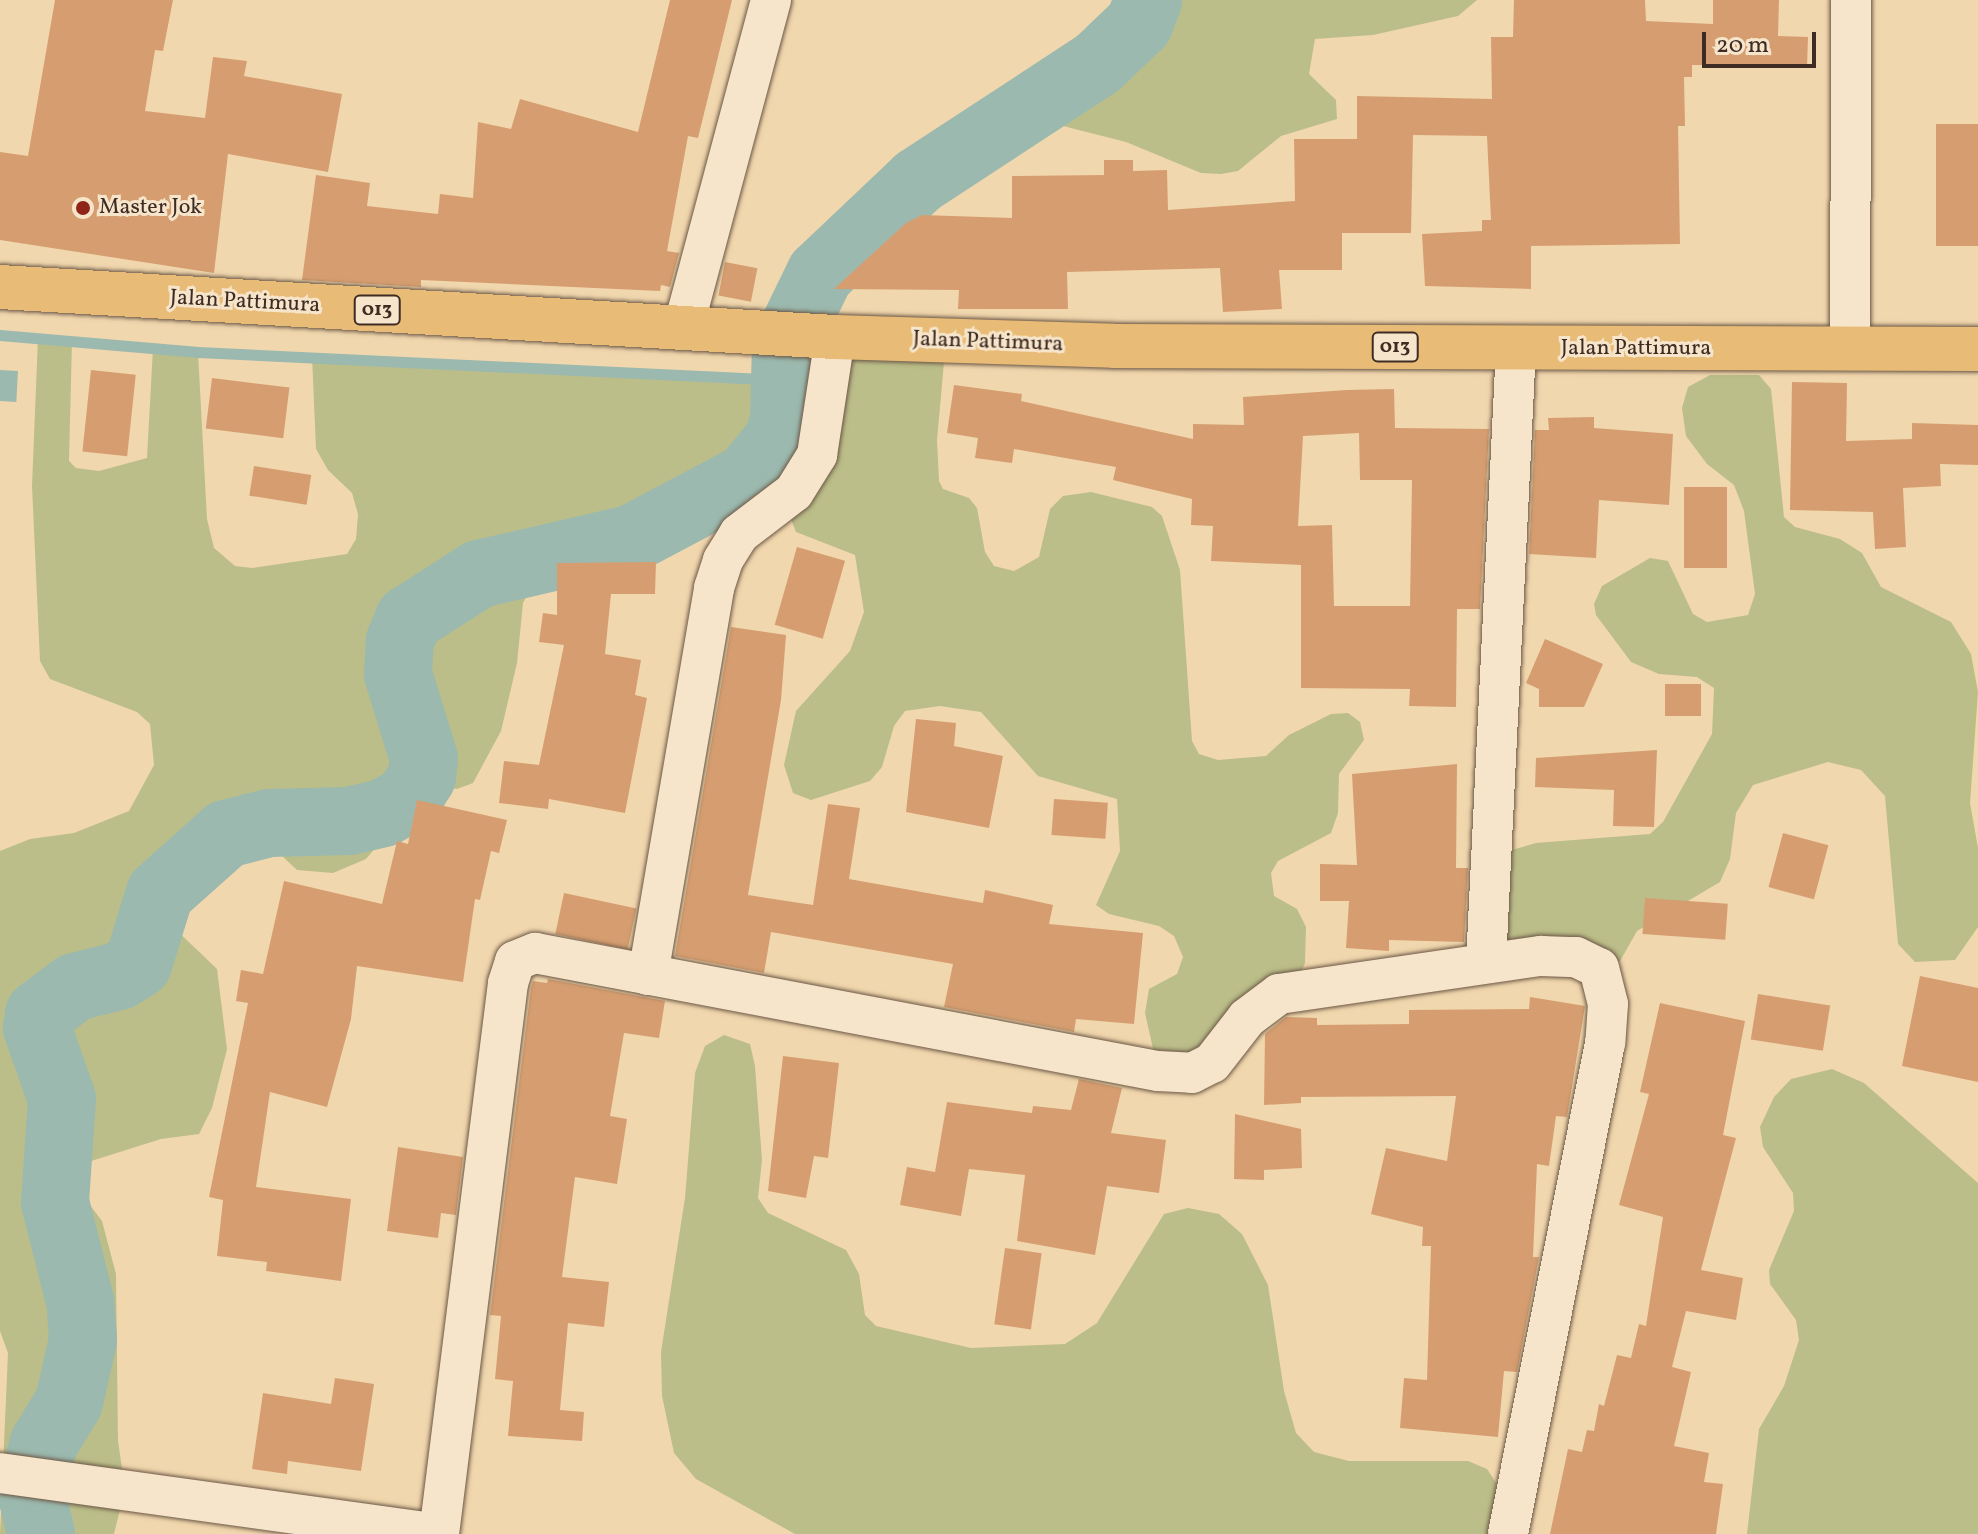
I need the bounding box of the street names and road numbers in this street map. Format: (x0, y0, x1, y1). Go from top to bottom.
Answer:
street label: Jalan Pattimura (169, 285, 321, 319)
road number: 013 (353, 294, 401, 326)
street label: Jalan Pattimura (912, 326, 1064, 358)
road number: 013 (1371, 331, 1419, 363)
street label: Jalan Pattimura (1561, 336, 1711, 362)

